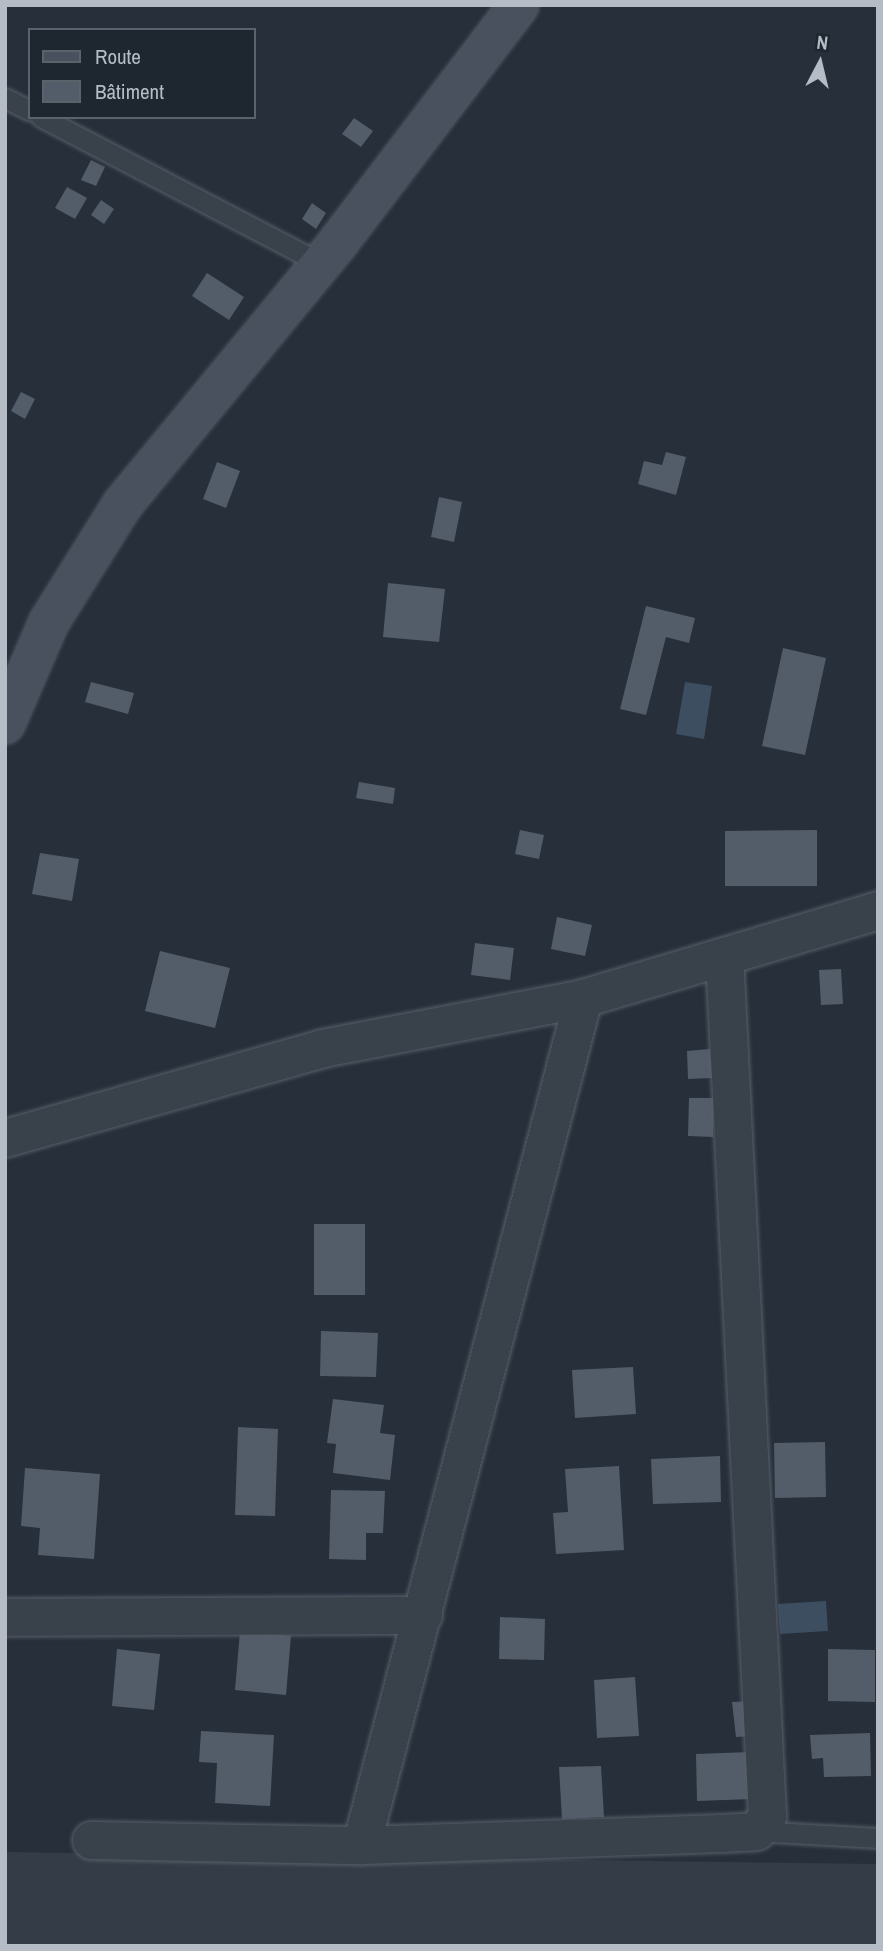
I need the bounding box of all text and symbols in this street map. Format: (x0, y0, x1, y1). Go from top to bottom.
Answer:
legend (28, 28, 256, 119)
north arrow (785, 28, 855, 98)
text: N (815, 29, 830, 56)
text: Route (95, 42, 141, 71)
text: Bâtiment (95, 77, 164, 106)

